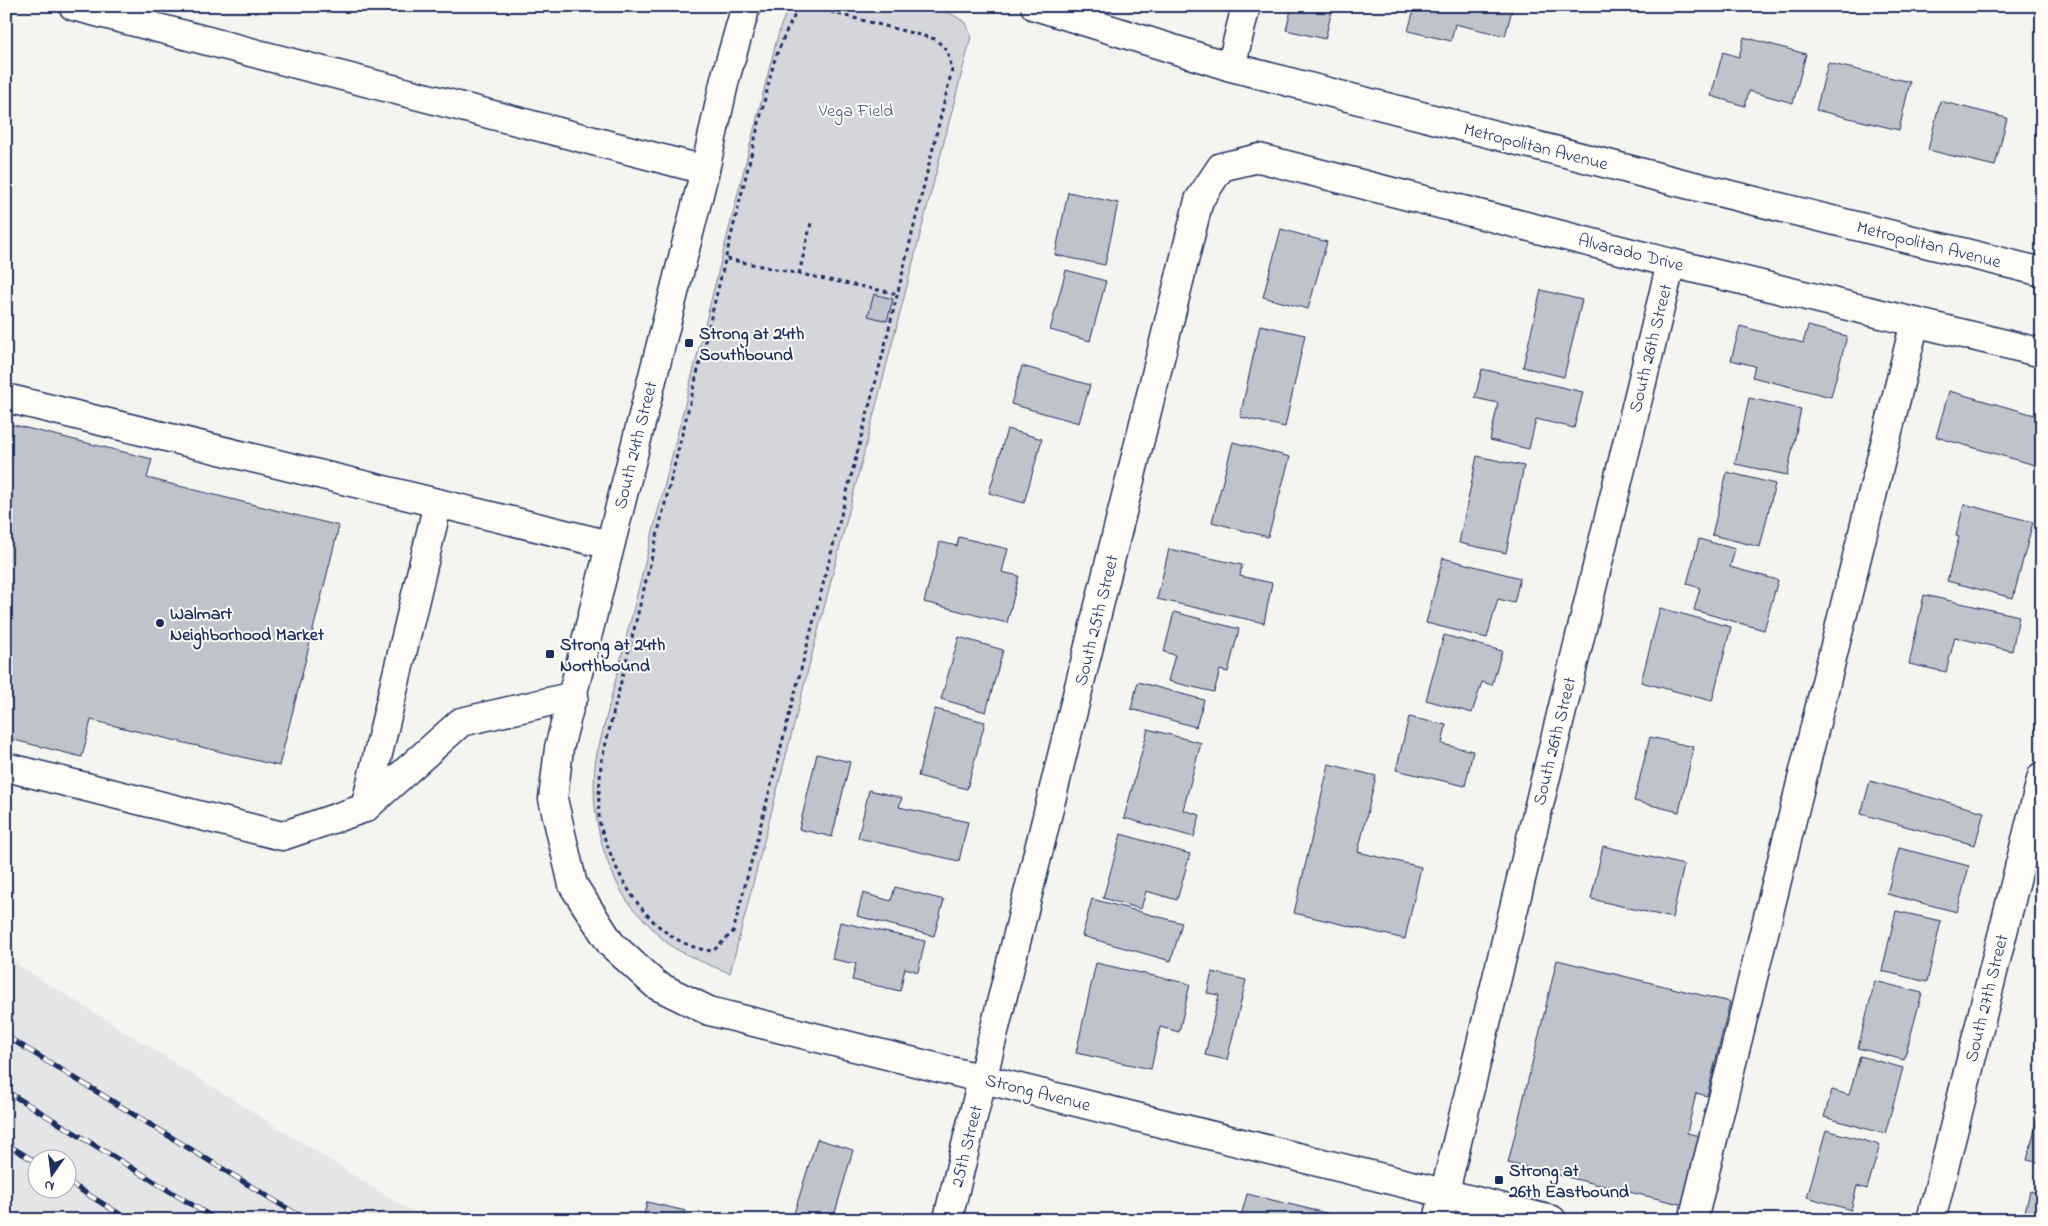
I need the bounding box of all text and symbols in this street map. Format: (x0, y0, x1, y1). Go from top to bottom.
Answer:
park label: Vega Field (818, 99, 893, 126)
street label: Metropolitan Avenue (1461, 117, 1611, 179)
street label: Metropolitan Avenue (1854, 215, 2004, 277)
street label: Alvarado Drive (1575, 228, 1687, 280)
street label: South 26th Street (1623, 281, 1680, 415)
place label: Strong at 24th Southbound (699, 322, 805, 369)
marker: Strong at 24th Southbound (683, 337, 695, 349)
street label: South 24th Street (608, 379, 665, 512)
street label: South 25th Street (1069, 552, 1127, 689)
place label: Walmart Neighborhood Market (170, 602, 325, 650)
marker: Walmart Neighborhood Market (154, 617, 166, 629)
place label: Strong at 24th Northbound (560, 633, 666, 680)
marker: Strong at 24th Northbound (544, 648, 556, 660)
street label: South 26th Street (1527, 674, 1584, 808)
street label: South 27th Street (1959, 932, 2016, 1065)
street label: Strong Avenue (982, 1068, 1094, 1121)
street label: 25th Street (945, 1103, 991, 1190)
north arrow (28, 1148, 78, 1198)
place label: Strong at 26th Eastbound (1508, 1159, 1630, 1206)
text: N (42, 1174, 56, 1196)
marker: Strong at 26th Eastbound (1493, 1174, 1505, 1186)

